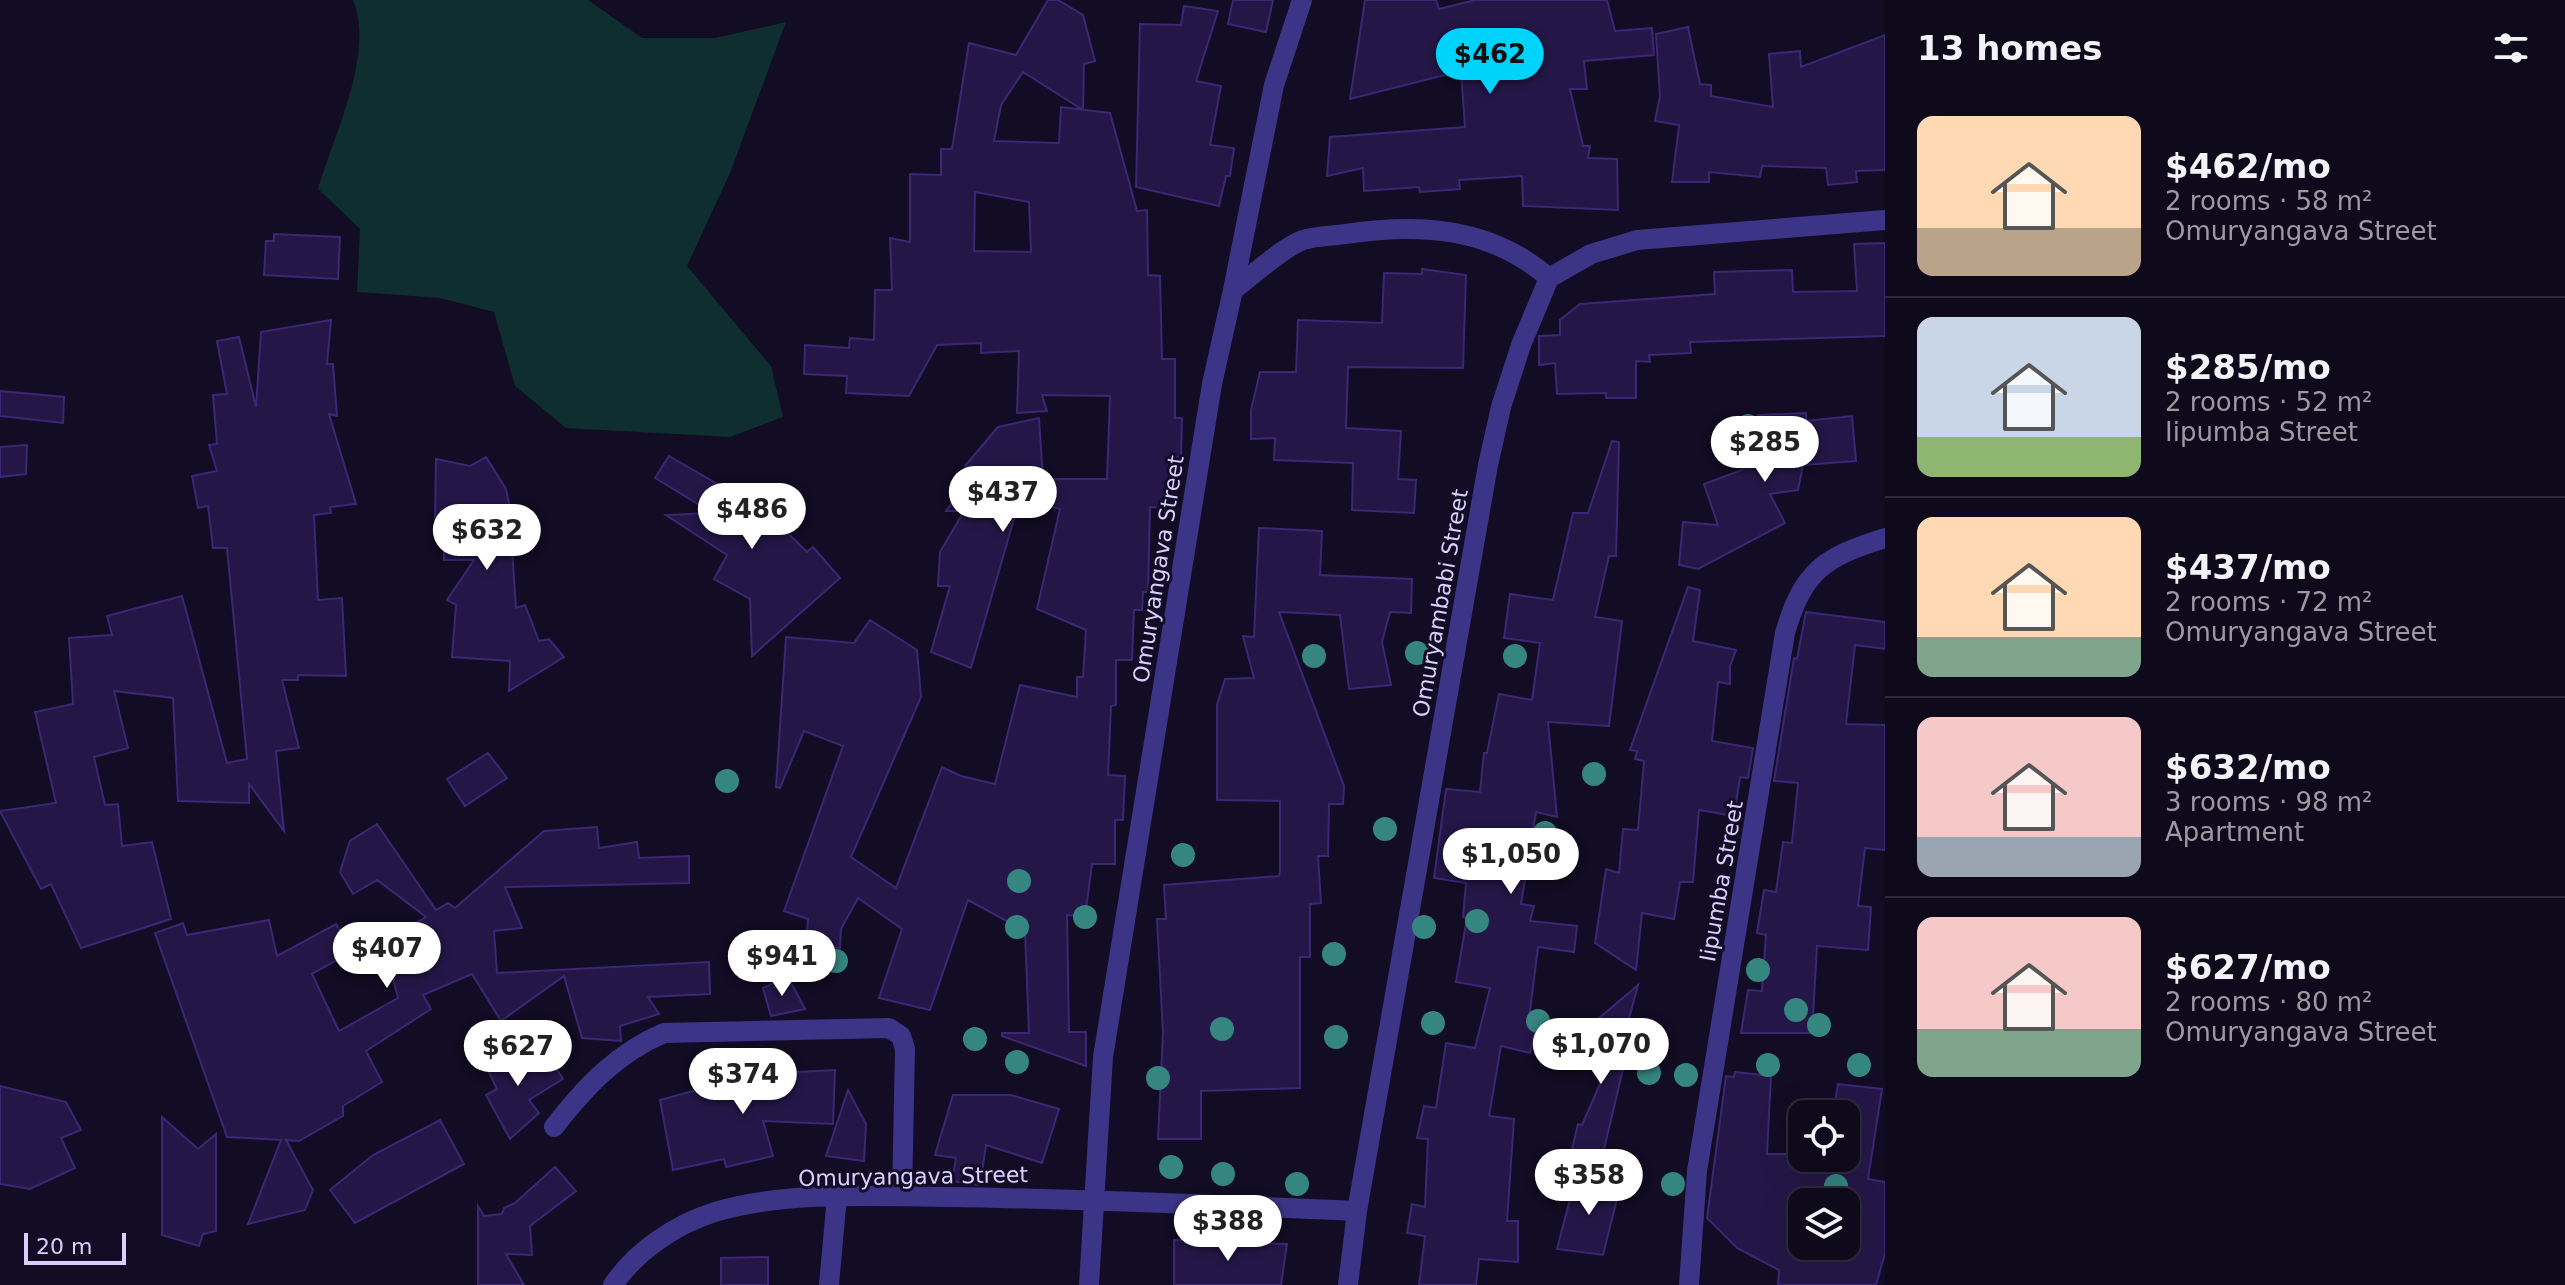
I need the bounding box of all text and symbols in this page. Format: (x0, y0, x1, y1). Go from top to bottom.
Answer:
icon: filters (2489, 26, 2533, 70)
pin: $462 (1443, 28, 1537, 96)
text: 13 homes (1917, 28, 2102, 68)
text: $462 (1454, 39, 1526, 69)
text: $462/mo (2165, 146, 2331, 186)
icon: home (1981, 148, 2077, 244)
text: 2 rooms · 58 m² (2165, 186, 2373, 216)
text: Omuryangava Street (2165, 216, 2437, 246)
text: $285/mo (2165, 347, 2331, 387)
icon: home (1981, 349, 2077, 445)
text: 2 rooms · 52 m² (2165, 387, 2373, 417)
pin: $285 (1718, 416, 1812, 484)
text: Iipumba Street (2165, 417, 2358, 447)
text: $285 (1729, 427, 1801, 457)
street label: Omuryangava Street (1128, 453, 1189, 685)
pin: $437 (956, 466, 1050, 534)
text: $437 (967, 477, 1039, 507)
pin: $486 (705, 483, 799, 551)
street label: Omuryambabi Street (1408, 487, 1473, 719)
text: $486 (716, 494, 788, 524)
pin: $632 (440, 504, 534, 572)
text: $632 (451, 515, 523, 545)
text: $437/mo (2165, 547, 2331, 587)
icon: home (1981, 549, 2077, 645)
text: 2 rooms · 72 m² (2165, 587, 2373, 617)
text: Omuryangava Street (2165, 617, 2437, 647)
text: $632/mo (2165, 747, 2331, 787)
icon: home (1981, 749, 2077, 845)
text: 3 rooms · 98 m² (2165, 787, 2373, 817)
street label: Iipumba Street (1695, 798, 1748, 964)
text: Apartment (2165, 817, 2304, 847)
pin: $1,050 (1446, 828, 1576, 896)
text: $1,050 (1461, 839, 1561, 869)
pin: $407 (340, 922, 434, 990)
pin: $941 (735, 930, 829, 998)
text: $407 (351, 933, 423, 963)
text: $941 (746, 941, 818, 971)
text: $627/mo (2165, 947, 2331, 987)
icon: home (1981, 949, 2077, 1045)
text: 2 rooms · 80 m² (2165, 987, 2373, 1017)
text: Omuryangava Street (2165, 1017, 2437, 1047)
pin: $1,070 (1536, 1018, 1666, 1086)
pin: $627 (471, 1020, 565, 1088)
text: $1,070 (1551, 1029, 1651, 1059)
text: $627 (482, 1031, 554, 1061)
pin: $374 (696, 1048, 790, 1116)
text: $374 (707, 1059, 779, 1089)
map controls (1788, 1100, 1860, 1260)
button: locate (1788, 1100, 1860, 1172)
pin: $358 (1542, 1149, 1636, 1217)
text: $358 (1553, 1160, 1625, 1190)
street label: Omuryangava Street (798, 1162, 1029, 1191)
button: layers (1788, 1188, 1860, 1260)
pin: $388 (1181, 1195, 1275, 1263)
text: $388 (1192, 1206, 1264, 1236)
scale bar (24, 1229, 126, 1265)
text: 20 m (36, 1234, 92, 1259)

